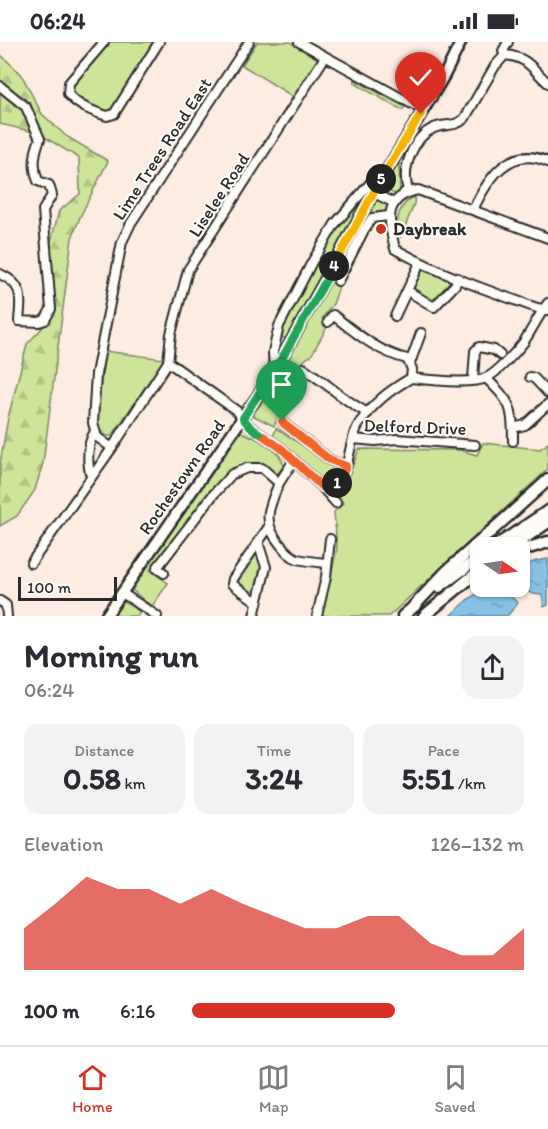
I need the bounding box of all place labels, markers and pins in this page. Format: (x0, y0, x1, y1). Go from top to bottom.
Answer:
pin (395, 52, 446, 114)
pin: 5 (366, 164, 396, 194)
place label: Daybreak (393, 218, 467, 240)
marker: Daybreak (374, 222, 388, 236)
pin: 4 (319, 251, 349, 281)
pin (256, 359, 307, 421)
pin: 1 (322, 468, 352, 498)

